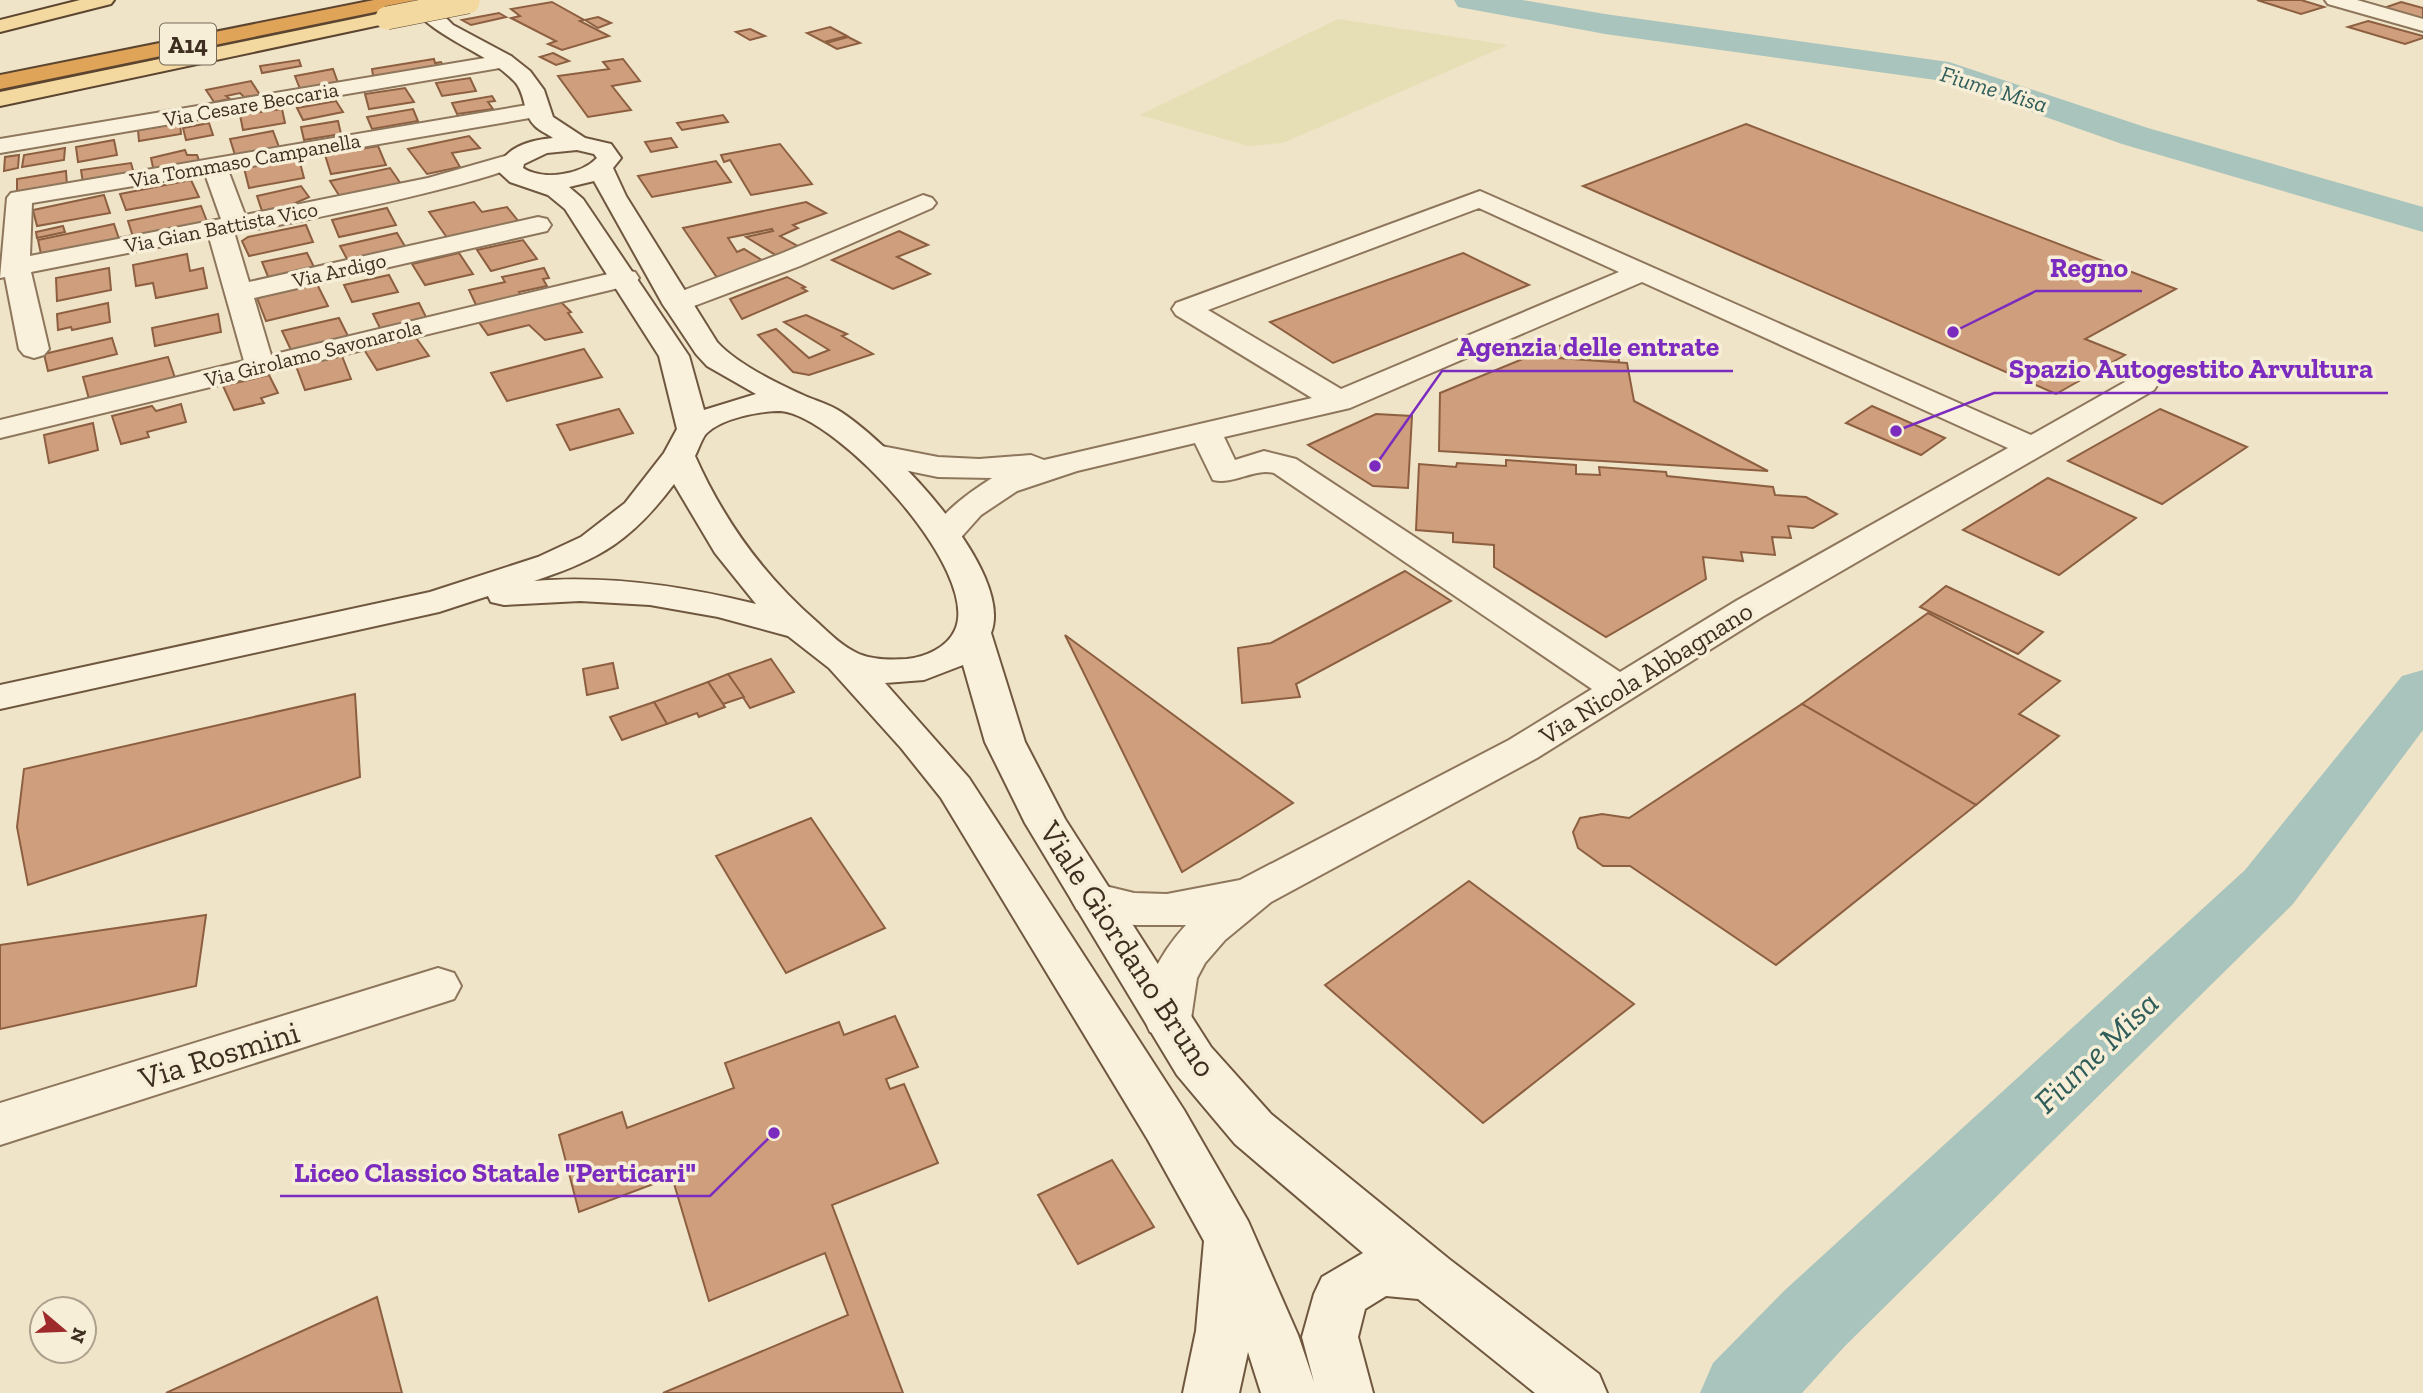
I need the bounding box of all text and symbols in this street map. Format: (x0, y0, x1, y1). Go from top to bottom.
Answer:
road number: A14 (160, 24, 216, 64)
water label: Fiume Misa (1937, 60, 2051, 118)
street label: Via Cesare Beccaria (161, 76, 340, 132)
street label: Via Tommaso Campanella (127, 127, 362, 193)
street label: Via Gian Battista Vico (121, 196, 320, 258)
callout: Regno (2036, 242, 2142, 291)
street label: Via Ardigo (289, 247, 388, 293)
text: Regno (2050, 251, 2129, 284)
street label: Via Girolamo Savonarola (201, 314, 424, 392)
callout: Agenzia delle entrate (1442, 322, 1733, 371)
text: Agenzia delle entrate (1457, 330, 1719, 363)
callout: Spazio Autogestito Arvultura (1994, 344, 2388, 393)
text: Spazio Autogestito Arvultura (2009, 352, 2373, 385)
street label: Via Nicola Abbagnano (1533, 594, 1758, 752)
street label: Viale Giordano Bruno (1031, 813, 1225, 1084)
water label: Fiume Misa (2026, 983, 2166, 1121)
street label: Via Rosmini (133, 1013, 304, 1098)
callout: Liceo Classico Statale "Perticari" (280, 1147, 710, 1196)
text: Liceo Classico Statale "Perticari" (294, 1156, 696, 1189)
north arrow (28, 1295, 98, 1365)
text: N (65, 1325, 92, 1346)

